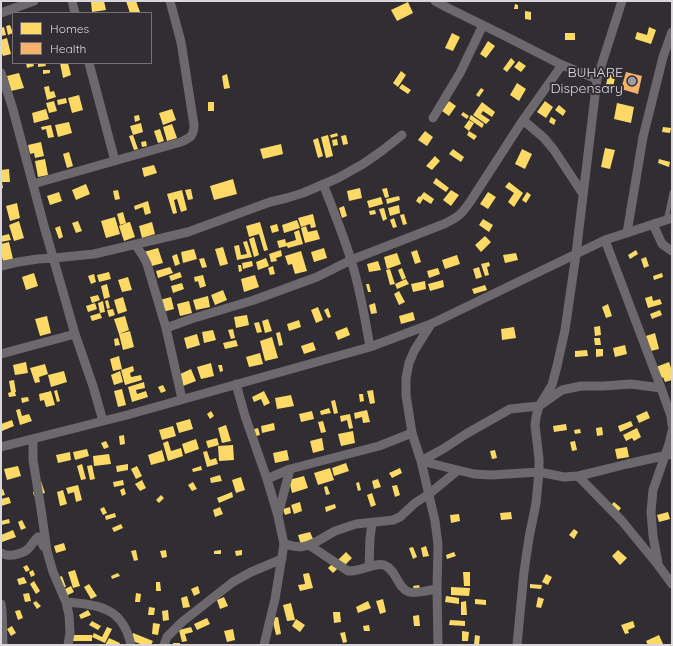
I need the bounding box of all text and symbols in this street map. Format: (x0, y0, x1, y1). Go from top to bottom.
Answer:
legend (12, 12, 152, 64)
text: Homes (50, 21, 89, 36)
text: Health (50, 41, 86, 56)
place label: BUHARE Dispensary (550, 65, 623, 98)
marker: BUHARE Dispensary (626, 75, 638, 87)

